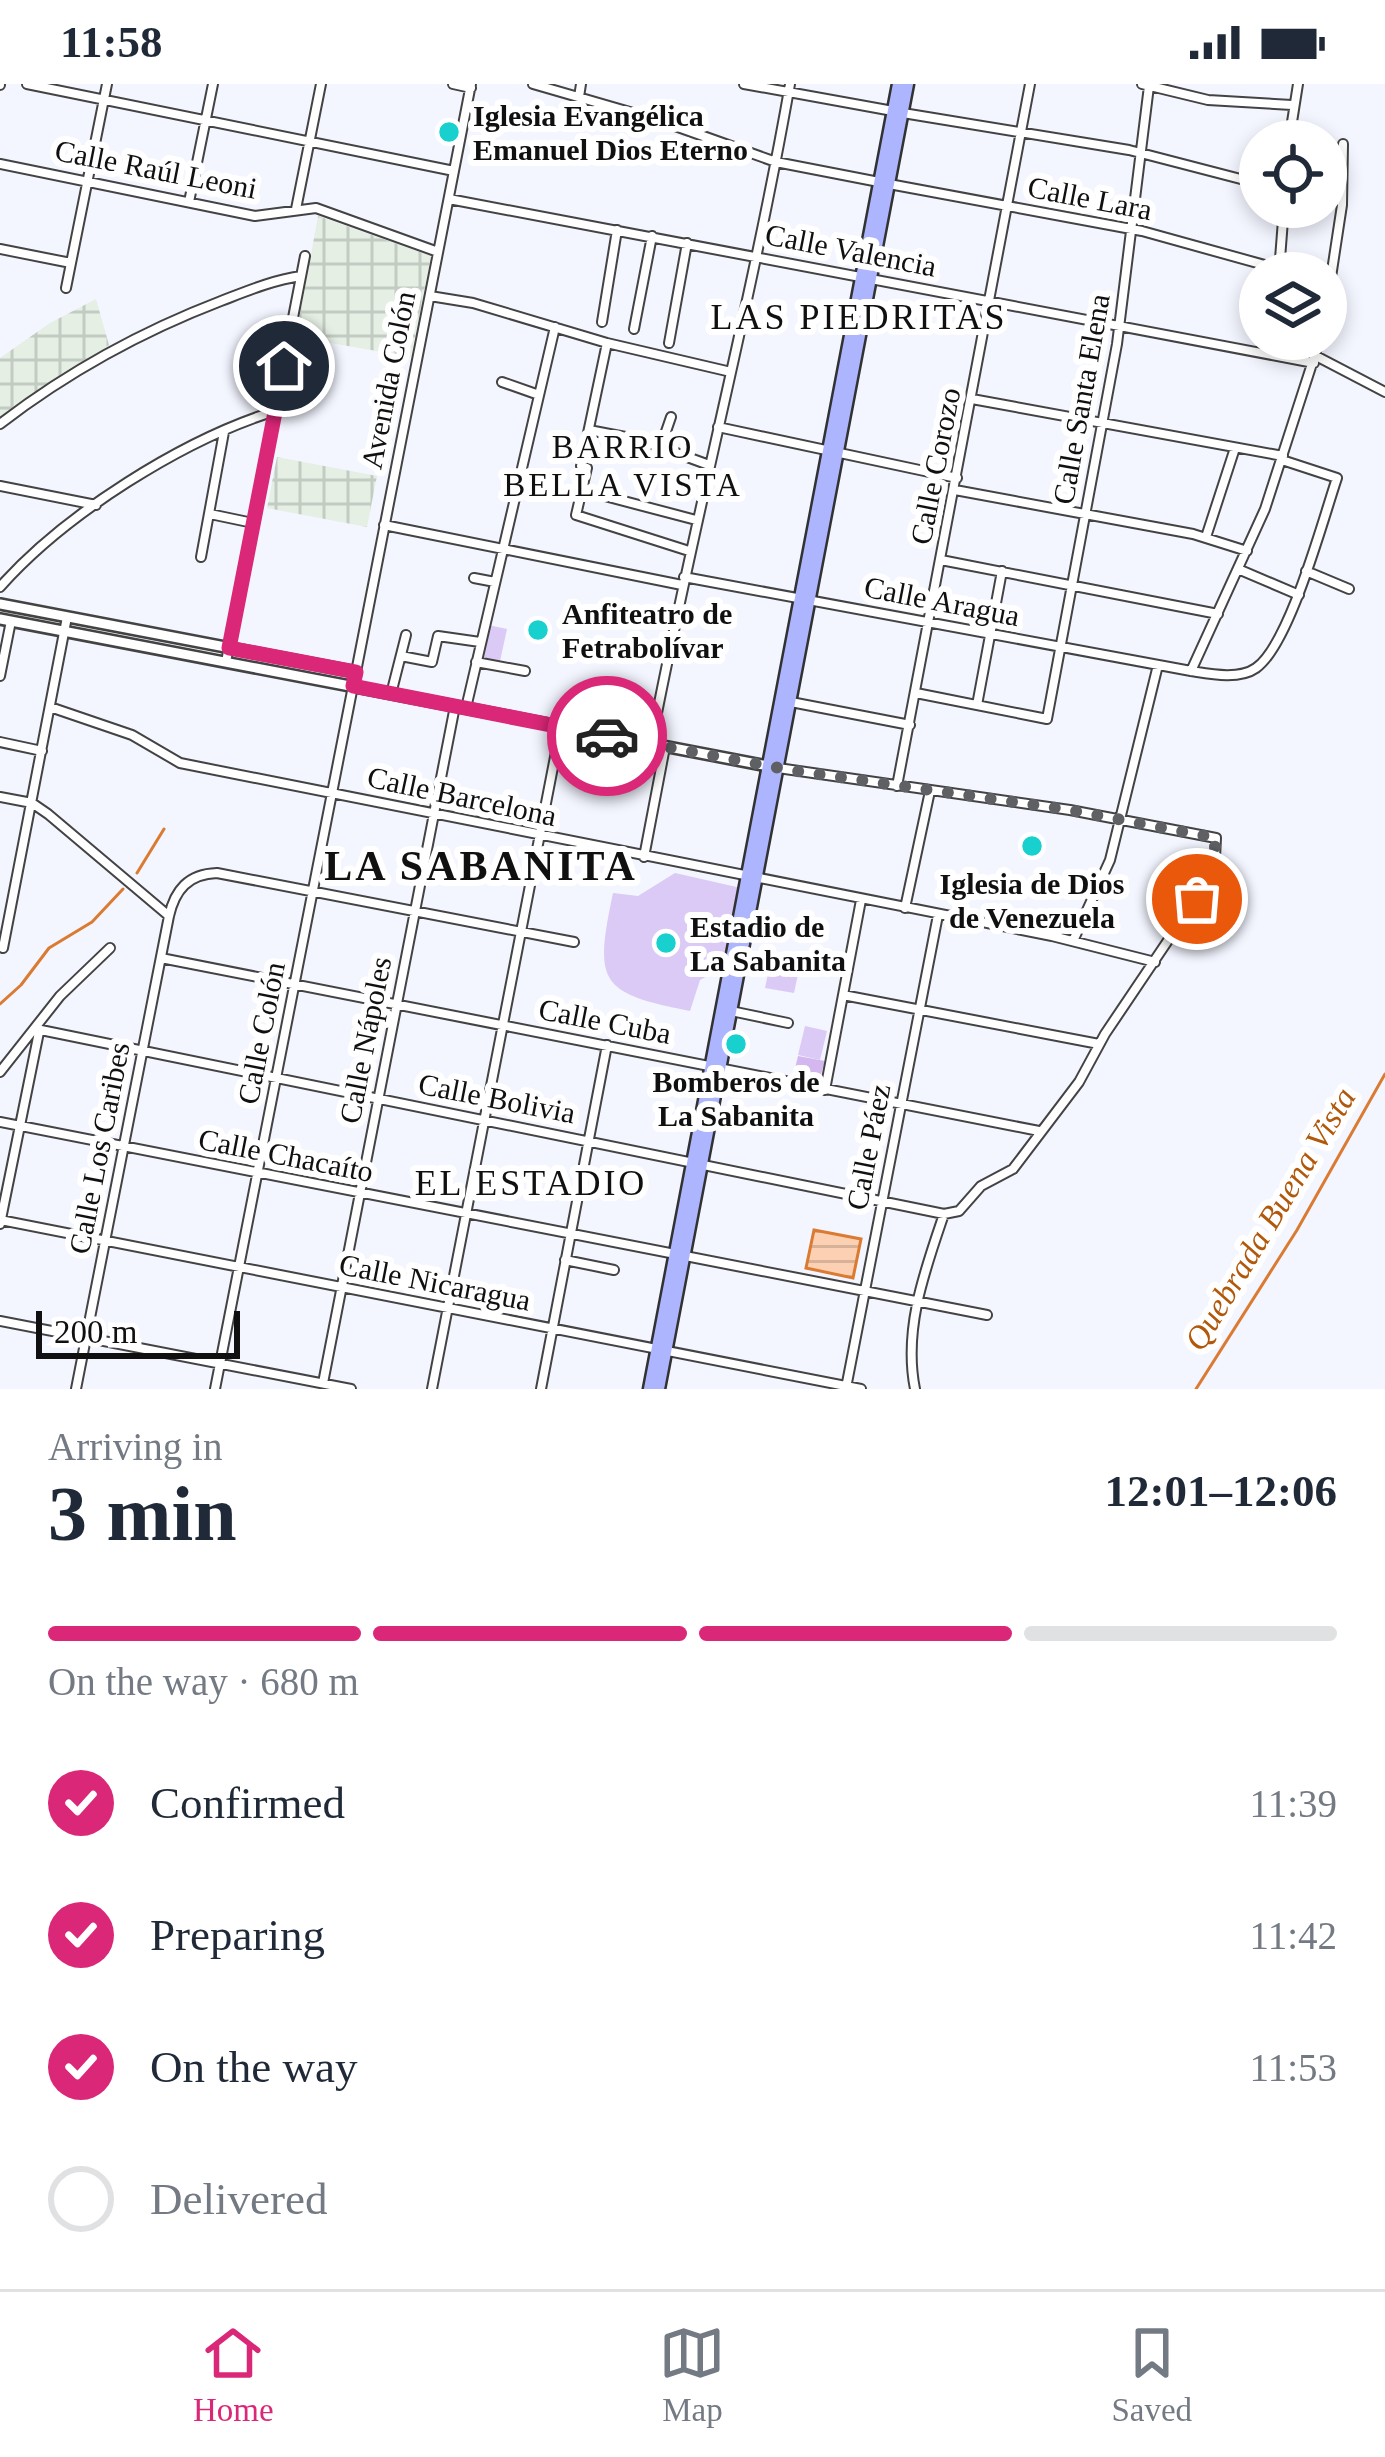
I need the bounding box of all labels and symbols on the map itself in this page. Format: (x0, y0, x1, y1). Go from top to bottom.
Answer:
place label: Iglesia Evangélica Emanuel Dios Eterno (473, 99, 748, 166)
marker: Iglesia Evangélica Emanuel Dios Eterno (436, 119, 462, 145)
street label: Calle Raúl Leoni (52, 133, 260, 205)
street label: Calle Lara (1025, 170, 1155, 226)
street label: Calle Valencia (763, 217, 939, 283)
street label: Avenida Colón (355, 288, 421, 472)
street label: Calle Santa Elena (1046, 291, 1116, 507)
district label: LAS PIEDRITAS (710, 297, 1008, 337)
pin (233, 315, 335, 417)
street label: Calle Corozo (904, 385, 966, 547)
district label: BARRIO BELLA VISTA (503, 429, 743, 503)
street label: Calle Aragua (862, 570, 1022, 632)
place label: Anfiteatro de Fetrabolívar (562, 597, 732, 664)
marker: Anfiteatro de Fetrabolívar (525, 617, 551, 643)
courier (547, 676, 667, 796)
street label: Calle Barcelona (364, 760, 560, 832)
marker: Iglesia de Dios de Venezuela (1019, 833, 1045, 859)
district label: LA SABANITA (324, 843, 638, 889)
pin (1146, 848, 1248, 950)
place label: Iglesia de Dios de Venezuela (939, 867, 1125, 934)
place label: Estadio de La Sabanita (690, 910, 846, 977)
marker: Estadio de La Sabanita (653, 930, 679, 956)
street label: Calle Nápoles (333, 954, 397, 1126)
street label: Calle Colón (231, 959, 291, 1107)
street label: Calle Cuba (536, 992, 674, 1050)
marker: Bomberos de La Sabanita (723, 1031, 749, 1057)
street label: Calle Los Caribes (62, 1039, 136, 1257)
place label: Bomberos de La Sabanita (653, 1065, 819, 1132)
street label: Calle Bolivia (416, 1067, 578, 1129)
street label: Calle Páez (840, 1081, 896, 1213)
water label: Quebrada Buena Vista (1177, 1081, 1363, 1357)
street label: Calle Chacaíto (196, 1122, 376, 1188)
district label: EL ESTADIO (415, 1163, 647, 1203)
street label: Calle Nicaragua (337, 1247, 533, 1317)
scale bar (36, 1305, 240, 1358)

